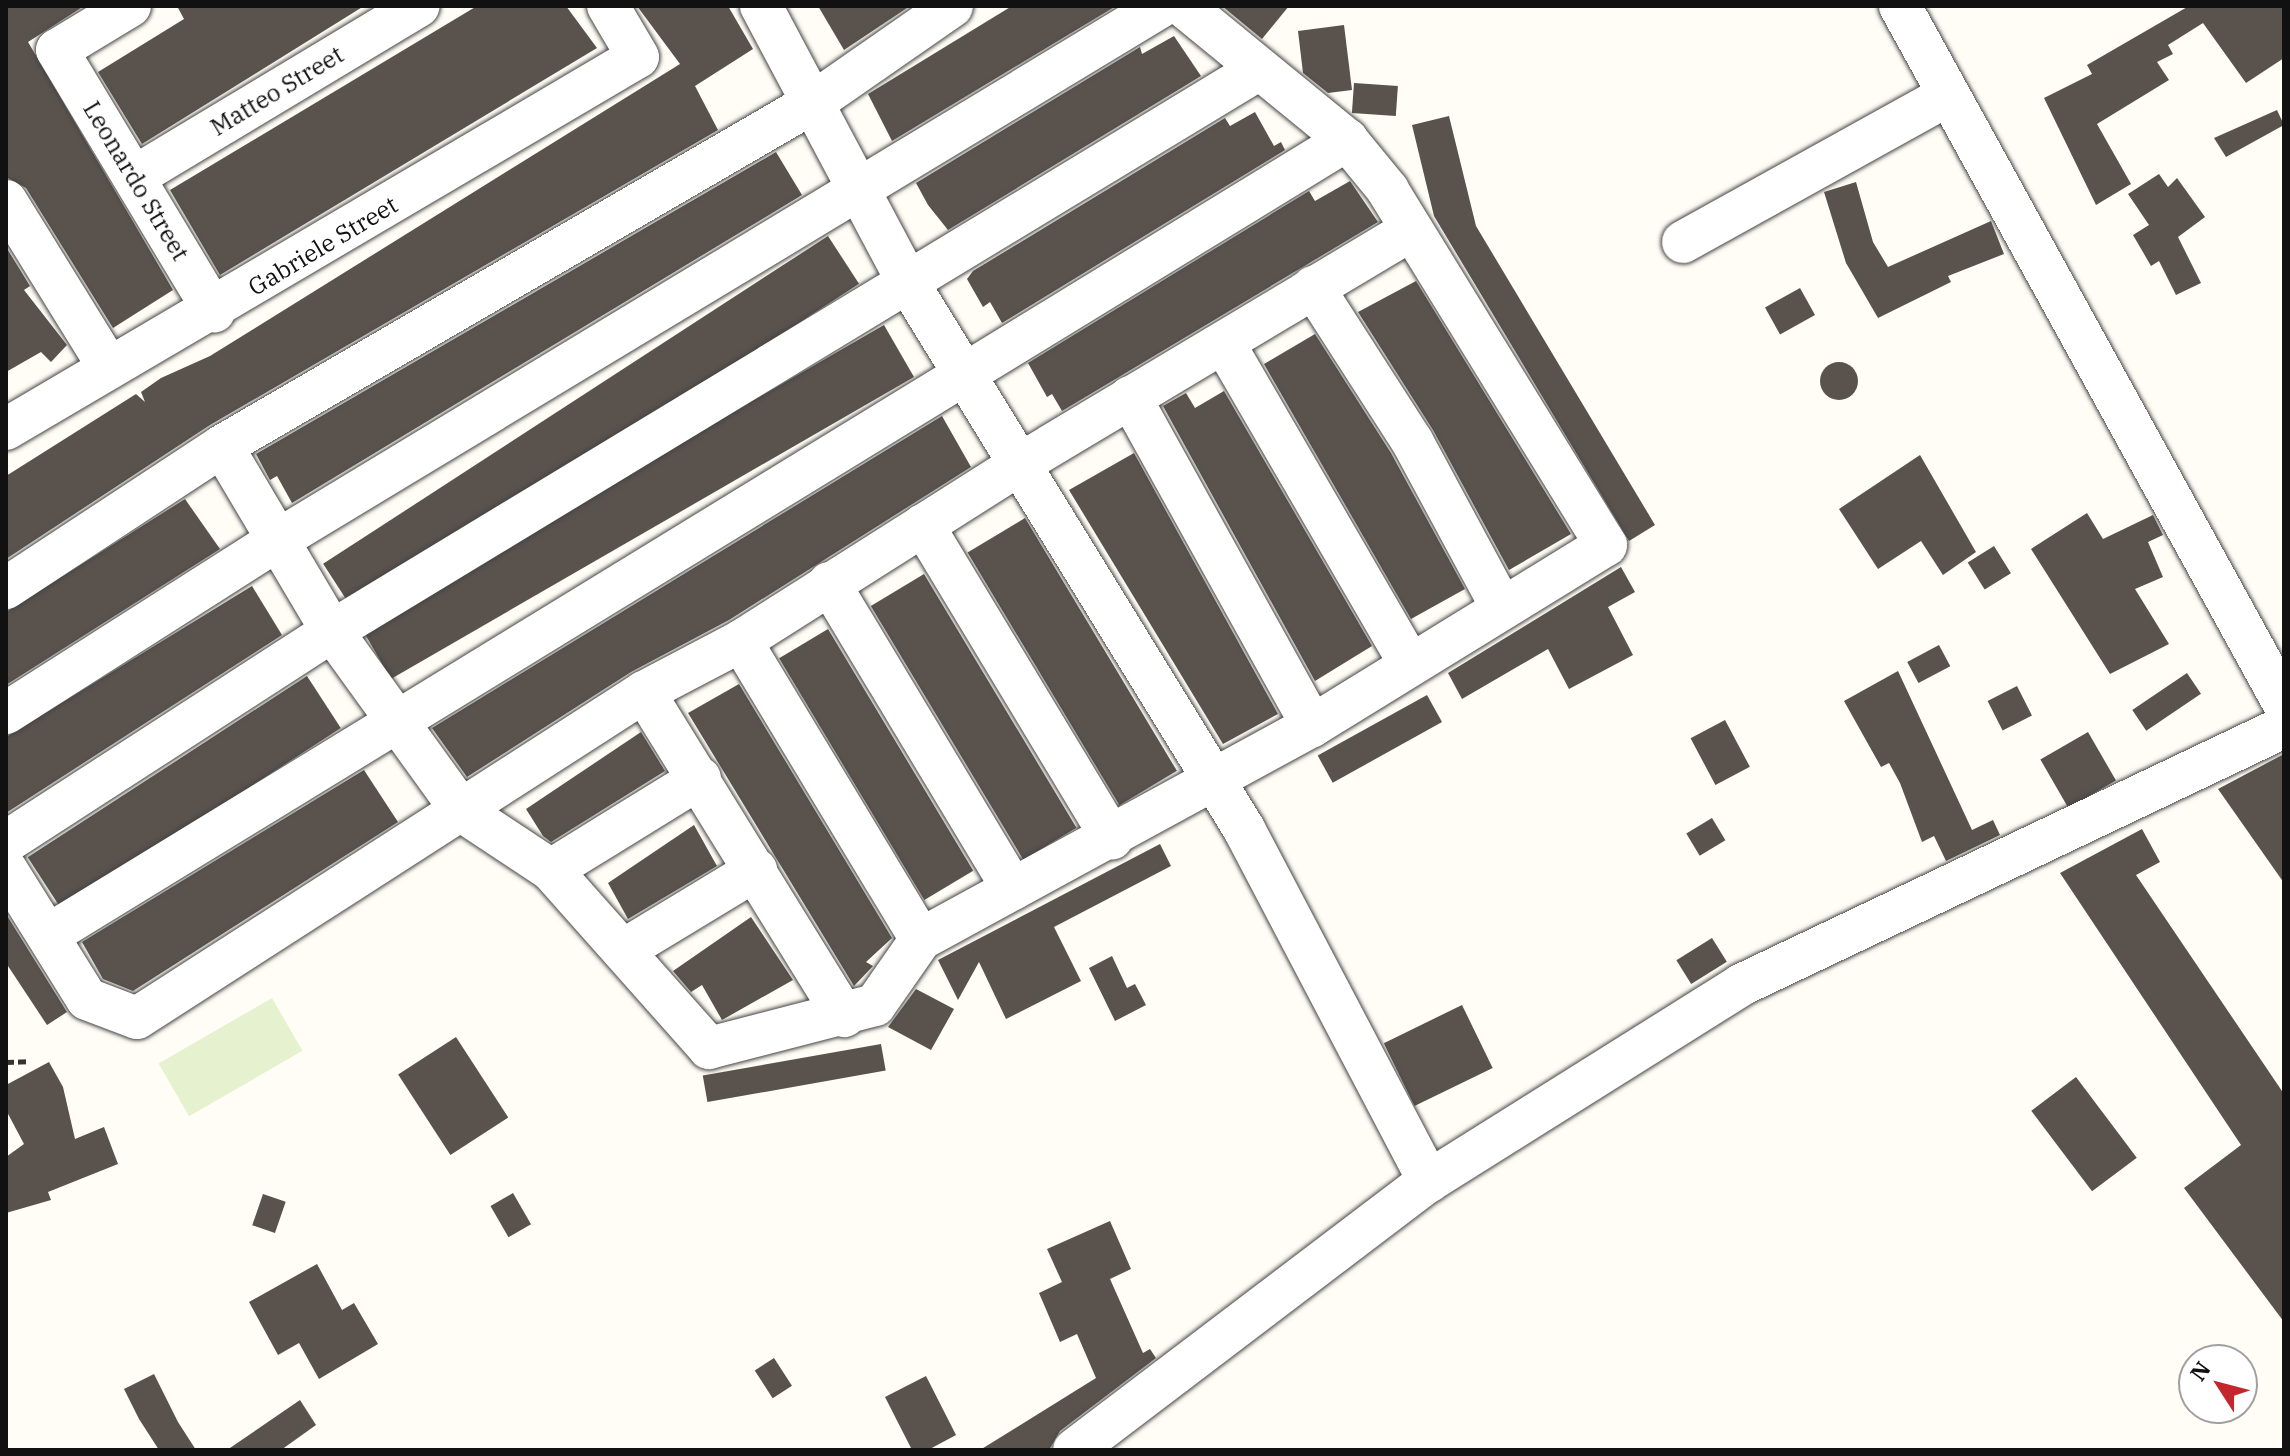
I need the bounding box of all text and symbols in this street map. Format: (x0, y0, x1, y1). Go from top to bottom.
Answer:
street label: Matteo Street (205, 40, 349, 142)
street label: Leonardo Street (77, 96, 195, 266)
street label: Gabriele Street (243, 190, 403, 302)
north arrow (2178, 1344, 2258, 1424)
text: N (2183, 1355, 2217, 1386)

